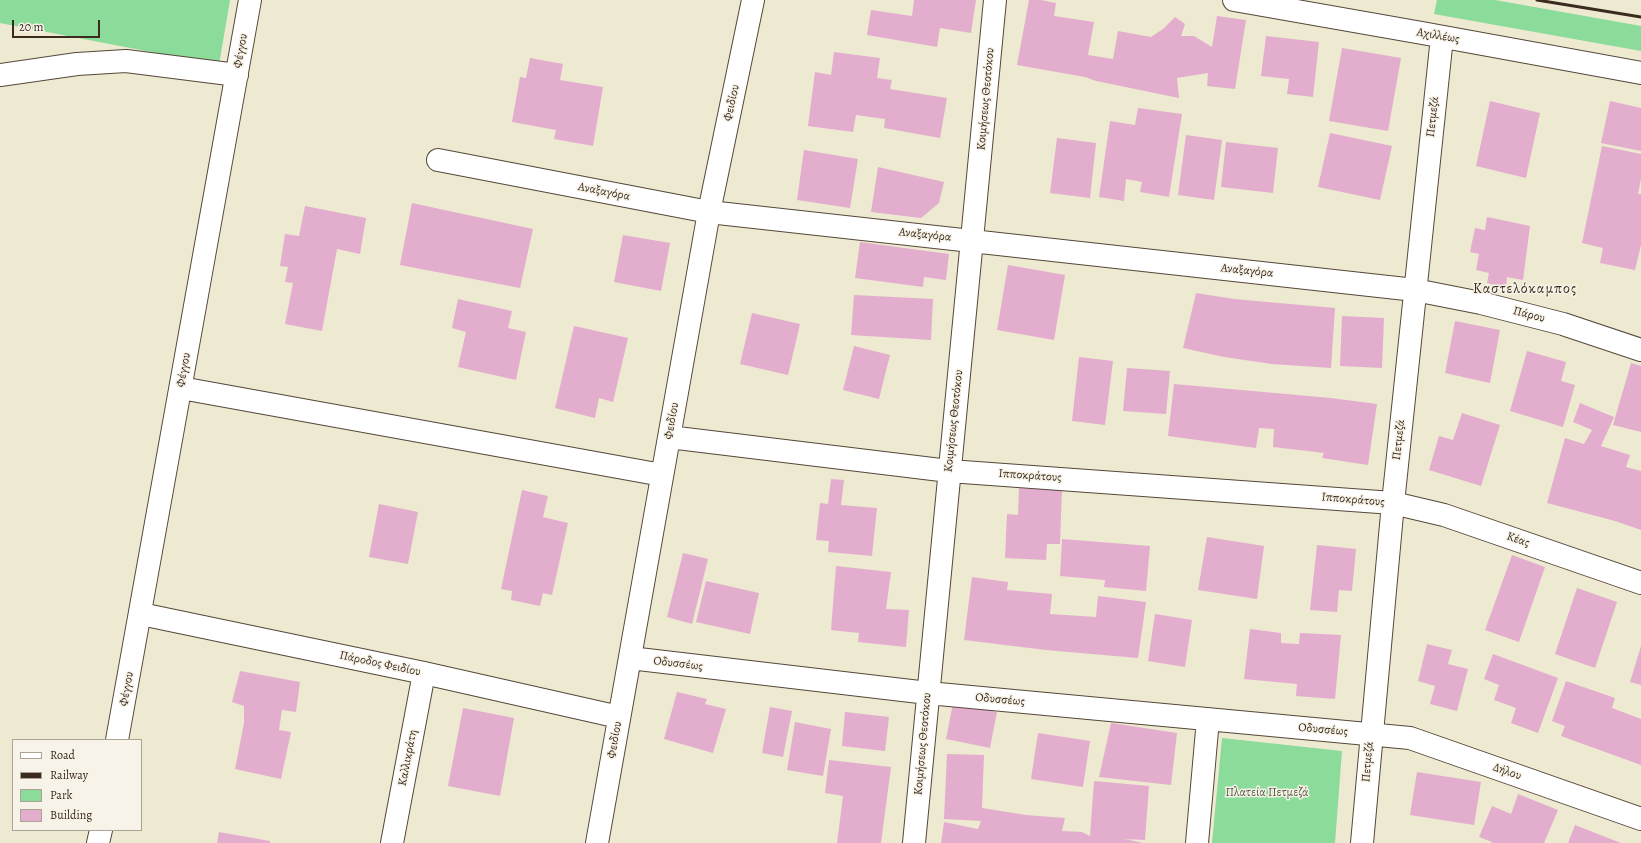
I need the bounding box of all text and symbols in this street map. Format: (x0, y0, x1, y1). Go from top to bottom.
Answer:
scale bar (14, 12, 102, 38)
text: 20 m (19, 19, 43, 35)
street label: Αχιλλέως (1415, 25, 1461, 47)
street label: Φέγγου (231, 33, 251, 69)
street label: Κοιμήσεως Θεοτόκου (974, 47, 998, 151)
street label: Φειδίου (721, 83, 743, 123)
street label: Πετμεζά (1424, 96, 1442, 138)
street label: Αναξαγόρα (577, 180, 631, 204)
street label: Αναξαγόρα (898, 225, 952, 245)
street label: Αναξαγόρα (1220, 261, 1274, 281)
district label: Καστελόκαμπος (1473, 282, 1577, 298)
street label: Πάρου (1511, 304, 1547, 326)
street label: Φέγγου (174, 352, 194, 388)
street label: Κοιμήσεως Θεοτόκου (941, 369, 967, 473)
street label: Φειδίου (662, 401, 682, 441)
street label: Πετμεζά (1390, 419, 1408, 461)
street label: Ιπποκράτους (998, 467, 1062, 485)
street label: Ιπποκράτους (1321, 490, 1385, 510)
street label: Κέας (1505, 529, 1531, 551)
street label: Πάροδος Φειδίου (338, 648, 422, 680)
street label: Οδυσσέως (652, 654, 704, 674)
street label: Φέγγου (117, 671, 137, 707)
street label: Οδυσσέως (975, 691, 1025, 709)
street label: Κοιμήσεως Θεοτόκου (911, 692, 935, 796)
street label: Φειδίου (605, 720, 625, 760)
street label: Οδυσσέως (1298, 721, 1348, 739)
street label: Καλλικράτη (395, 729, 421, 787)
legend (12, 739, 142, 831)
street label: Πετμεζά (1359, 741, 1377, 783)
text: Road (50, 747, 75, 763)
street label: Δήλου (1491, 760, 1523, 784)
text: Railway (50, 767, 88, 783)
park label: Πλατεία Πετμεζά (1225, 786, 1309, 800)
text: Park (50, 787, 73, 803)
text: Building (50, 807, 92, 823)

